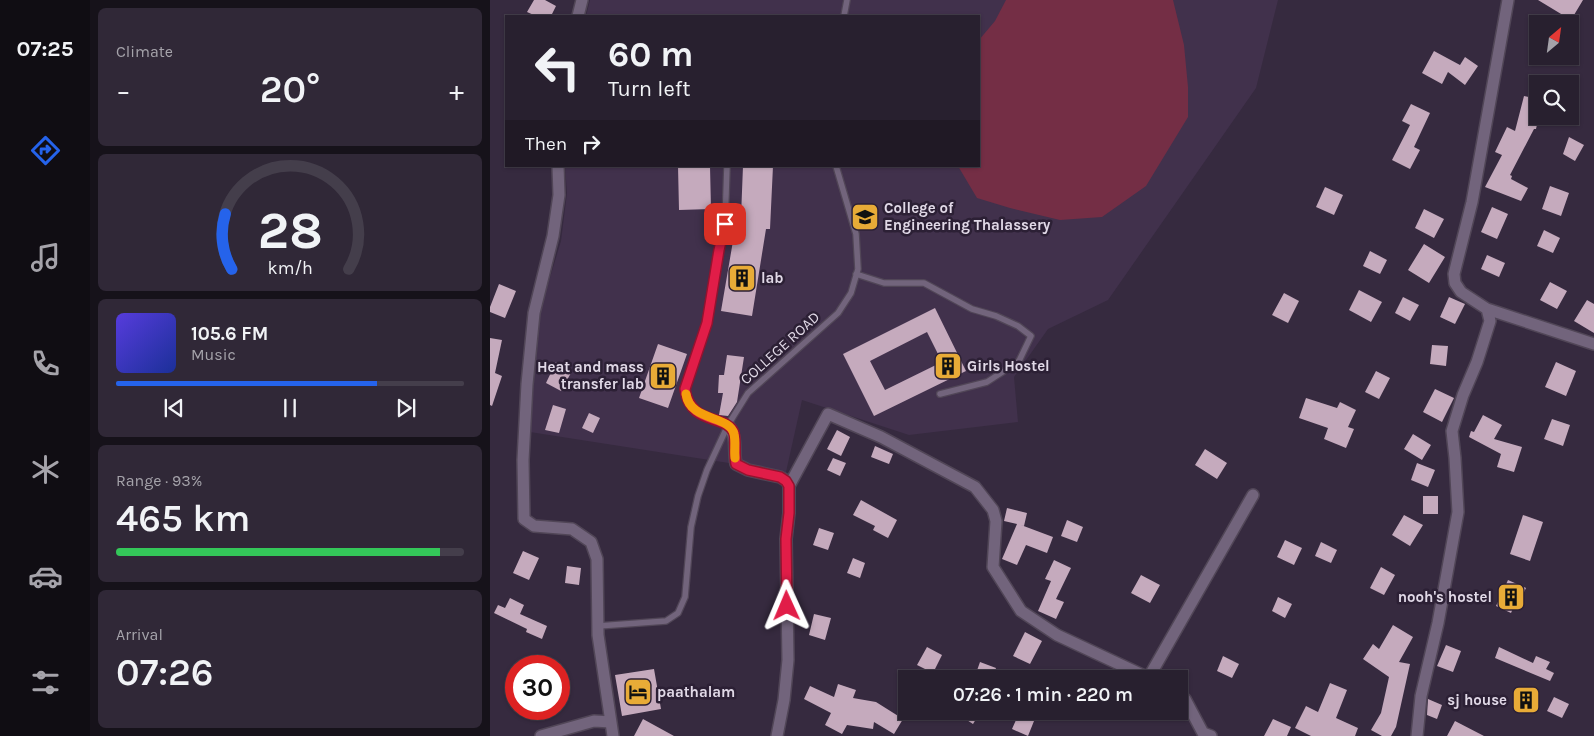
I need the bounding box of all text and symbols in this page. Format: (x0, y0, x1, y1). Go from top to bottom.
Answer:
north arrow (1529, 15, 1579, 65)
map controls (1529, 15, 1579, 125)
text: 60 m (608, 34, 693, 75)
icon: left (525, 35, 590, 100)
text: 07:25 (17, 36, 73, 62)
text: Climate (116, 42, 173, 61)
text: 20° (260, 67, 320, 112)
text: − (116, 74, 131, 107)
text: + (449, 74, 464, 107)
button: search (1529, 75, 1579, 125)
text: Turn left (608, 76, 691, 102)
icon: right (577, 130, 605, 158)
icon: directions (28, 133, 63, 168)
text: Then (525, 133, 567, 155)
place label: College of Engineering Thalassery (884, 199, 1051, 234)
text: 28 (257, 200, 323, 261)
school or university icon: College of Engineering Thalassery (850, 202, 880, 232)
pin (704, 203, 746, 245)
icon: arrive (711, 210, 739, 238)
icon: music (28, 240, 63, 275)
text: km/h (267, 258, 313, 279)
building icon: lab (727, 263, 757, 293)
place label: lab (761, 269, 784, 287)
street label: COLLEGE ROAD (737, 308, 823, 388)
text: 105.6 FM (191, 323, 268, 345)
text: Music (191, 345, 236, 364)
icon: phone (28, 346, 63, 381)
building icon: Girls Hostel (933, 351, 963, 381)
place label: Girls Hostel (967, 357, 1050, 375)
place label: Heat and mass transfer lab (537, 358, 644, 393)
building icon: Heat and mass transfer lab (648, 361, 678, 391)
icon: previous (160, 394, 188, 422)
icon: pause (276, 394, 304, 422)
icon: next (392, 394, 420, 422)
icon: climate (28, 452, 63, 487)
text: Range · 93% (116, 471, 202, 490)
text: 465 km (116, 496, 250, 541)
icon: car (28, 559, 63, 594)
position arrow (760, 579, 812, 631)
building icon: nooh's hostel (1496, 582, 1526, 612)
place label: nooh's hostel (1398, 588, 1492, 606)
text: Arrival (116, 625, 163, 644)
text: 07:26 (116, 650, 214, 695)
speed limit sign: 30 (505, 655, 570, 720)
icon: filters (28, 665, 63, 700)
hotel icon: paathalam (623, 677, 653, 707)
place label: paathalam (657, 683, 735, 701)
text: 07:26 · 1 min · 220 m (953, 684, 1133, 706)
building icon: sj house (1511, 685, 1541, 715)
place label: sj house (1447, 691, 1507, 709)

